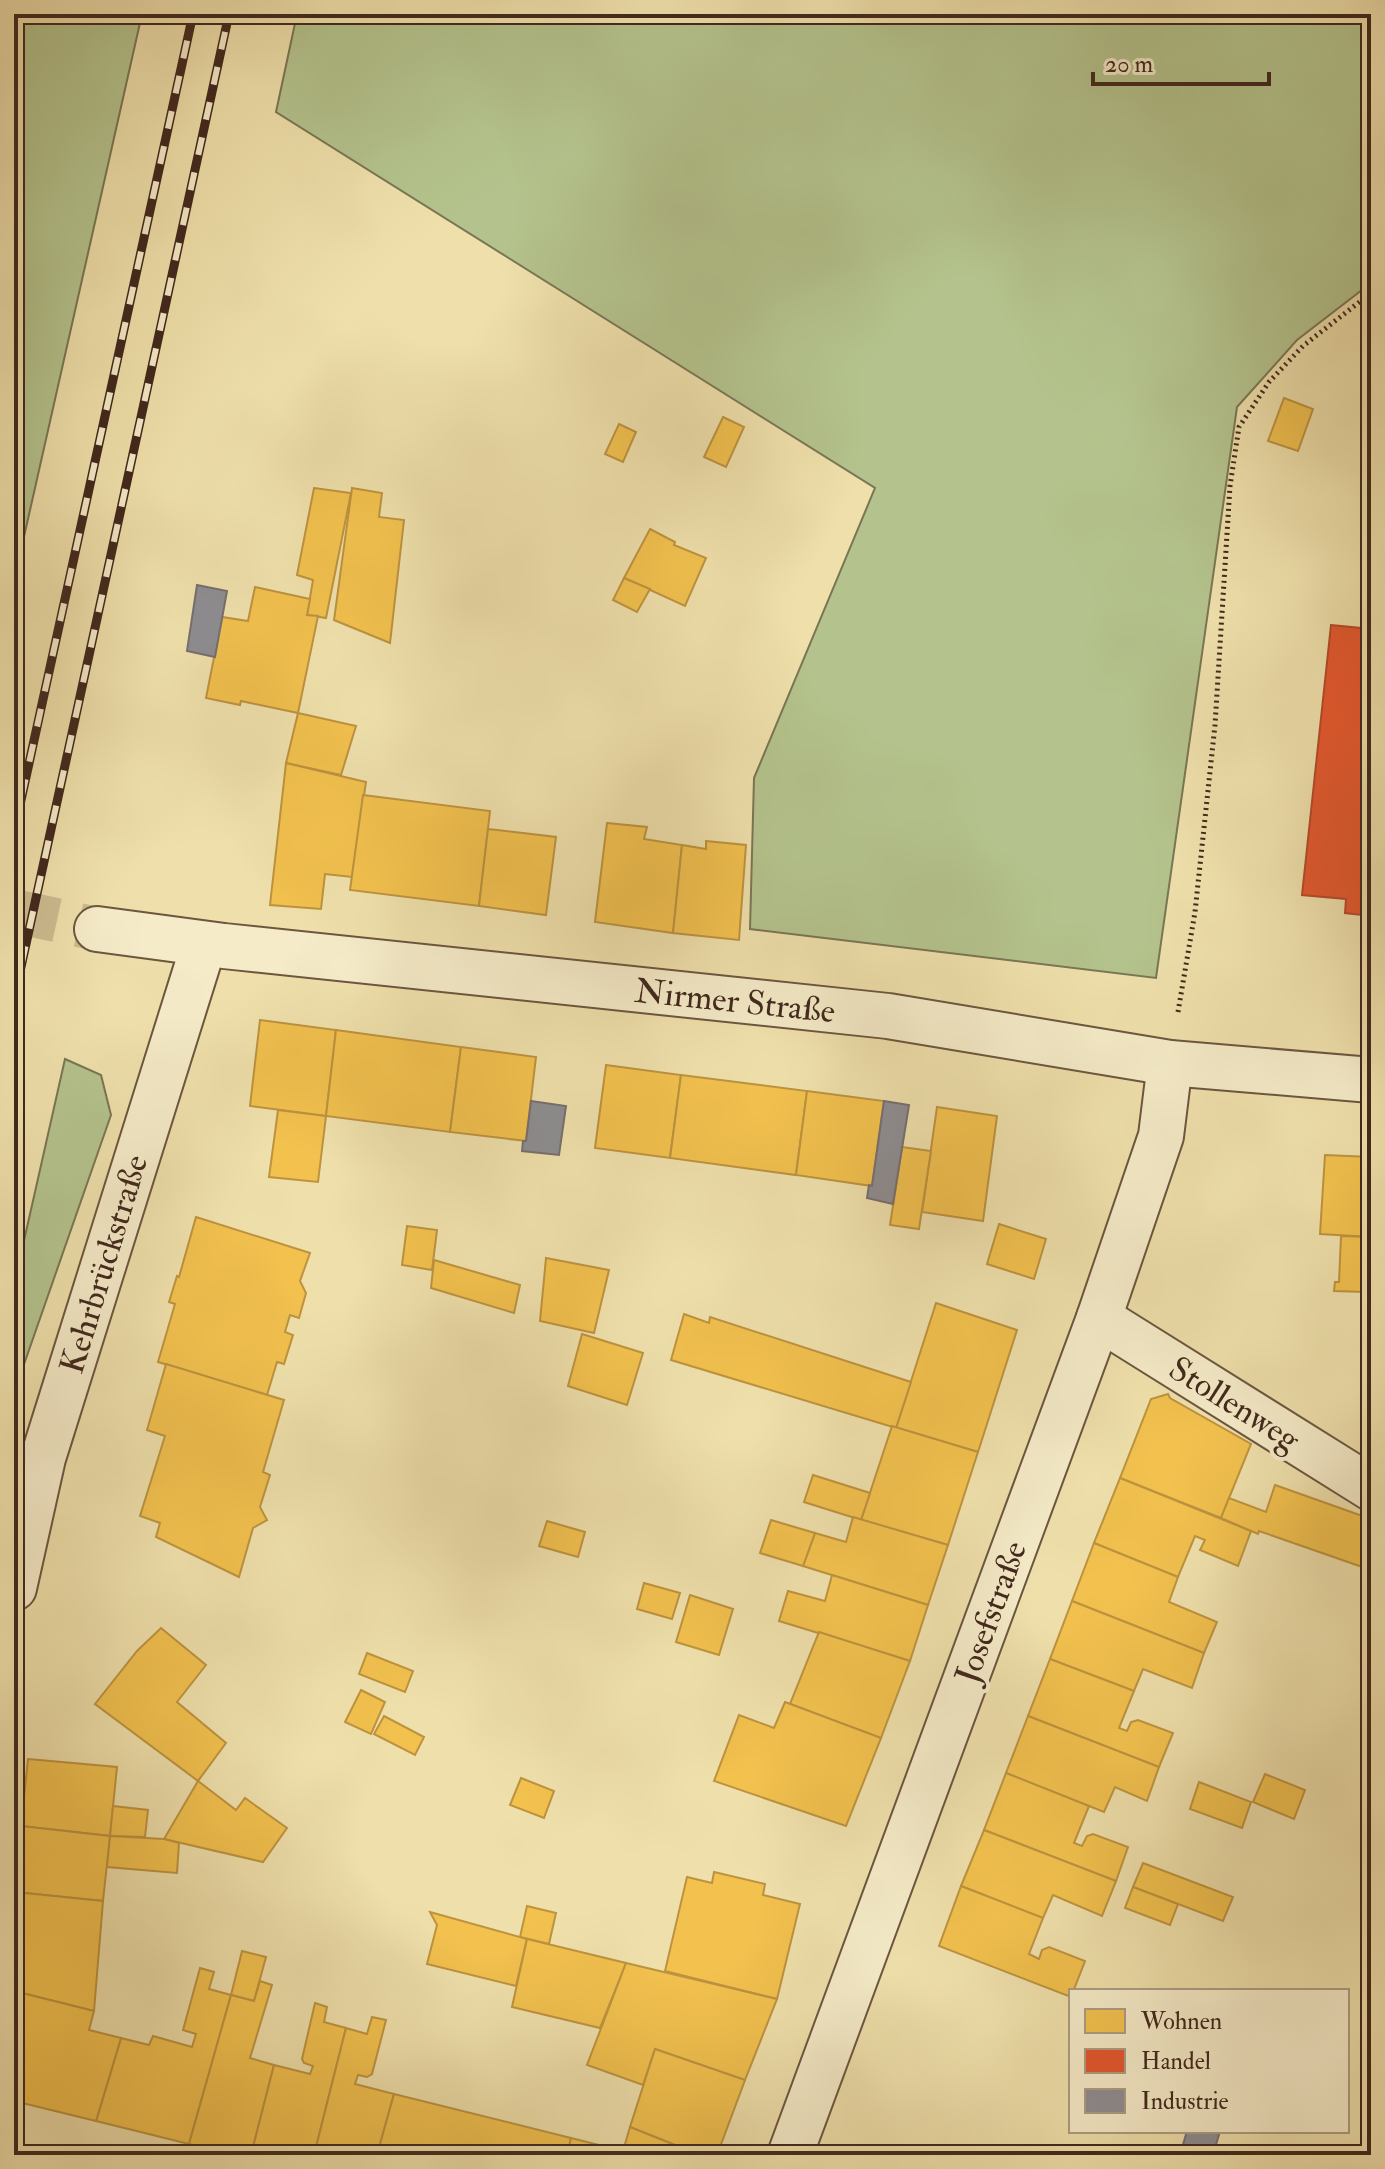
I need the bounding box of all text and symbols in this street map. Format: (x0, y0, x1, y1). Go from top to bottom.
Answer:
scale bar (1093, 36, 1269, 86)
text: 20 m (1105, 49, 1154, 80)
street label: Nirmer Straße (632, 970, 837, 1033)
street label: Kehrbrückstraße (51, 1150, 158, 1379)
street label: Stollenweg (1161, 1347, 1309, 1462)
street label: Josefstraße (946, 1535, 1037, 1690)
legend (1069, 1989, 1349, 2133)
text: Wohnen (1140, 2006, 1222, 2037)
text: Handel (1141, 2046, 1211, 2077)
text: Industrie (1141, 2086, 1229, 2117)

